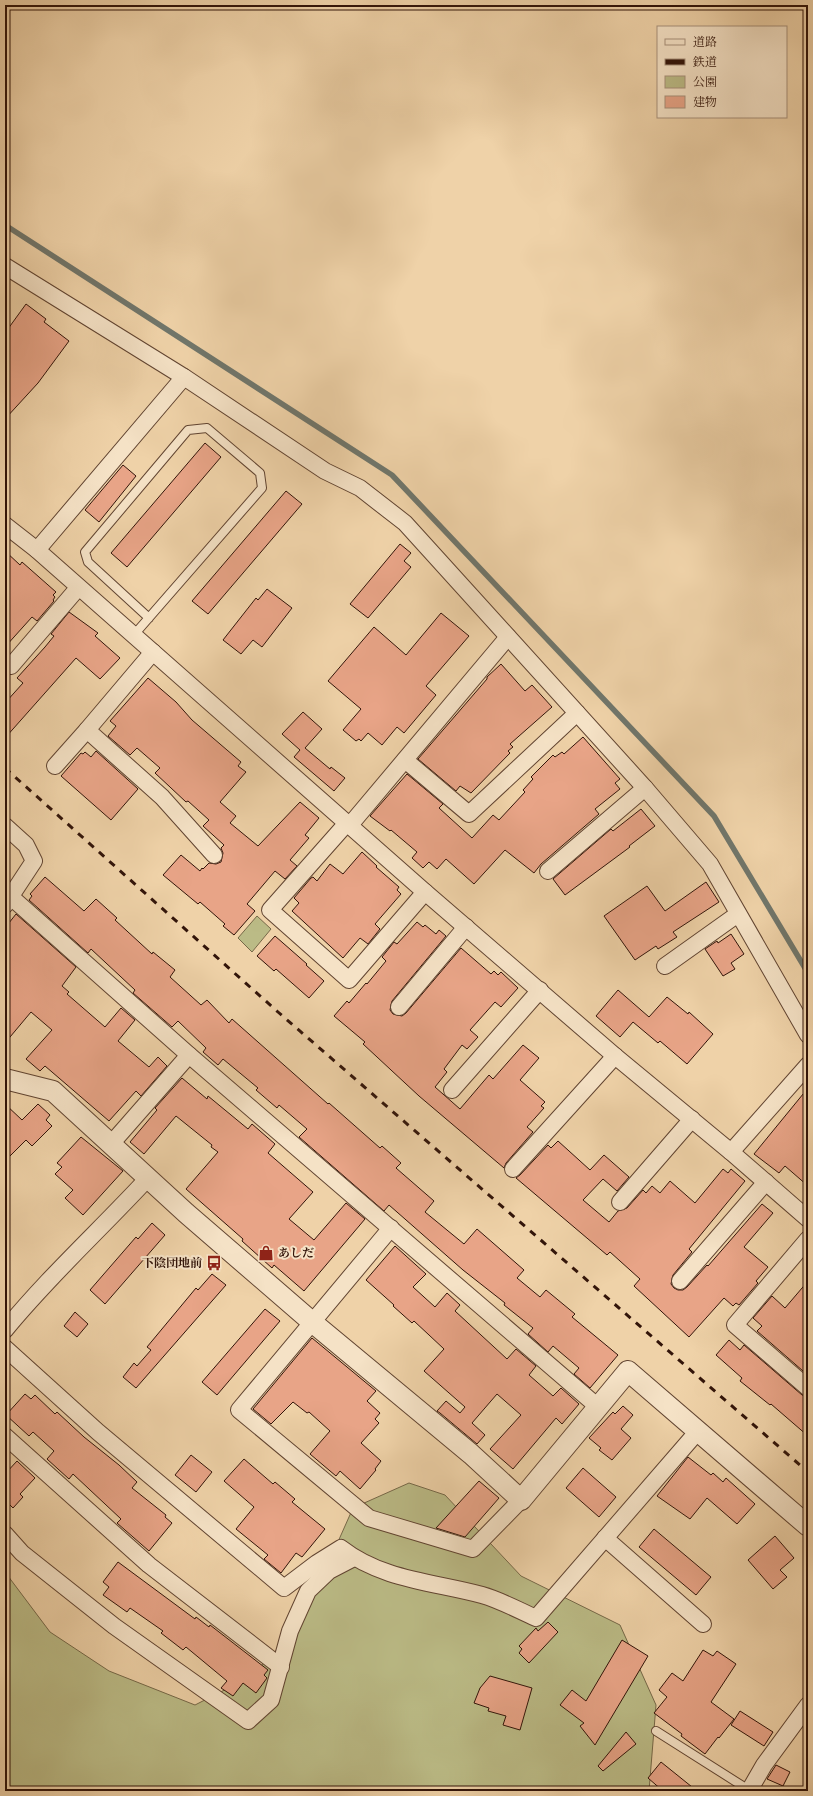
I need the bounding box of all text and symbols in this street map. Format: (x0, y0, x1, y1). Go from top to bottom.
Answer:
legend (657, 26, 787, 118)
text: 道路 (693, 35, 717, 50)
text: 鉄道 (692, 55, 717, 70)
text: 公園 (693, 75, 717, 90)
text: 建物 (693, 95, 717, 110)
shop icon: あしだ (257, 1244, 275, 1262)
place label: あしだ (278, 1246, 314, 1261)
bus stop icon: 下陰団地前 (205, 1254, 223, 1272)
place label: 下陰団地前 (142, 1256, 202, 1271)

